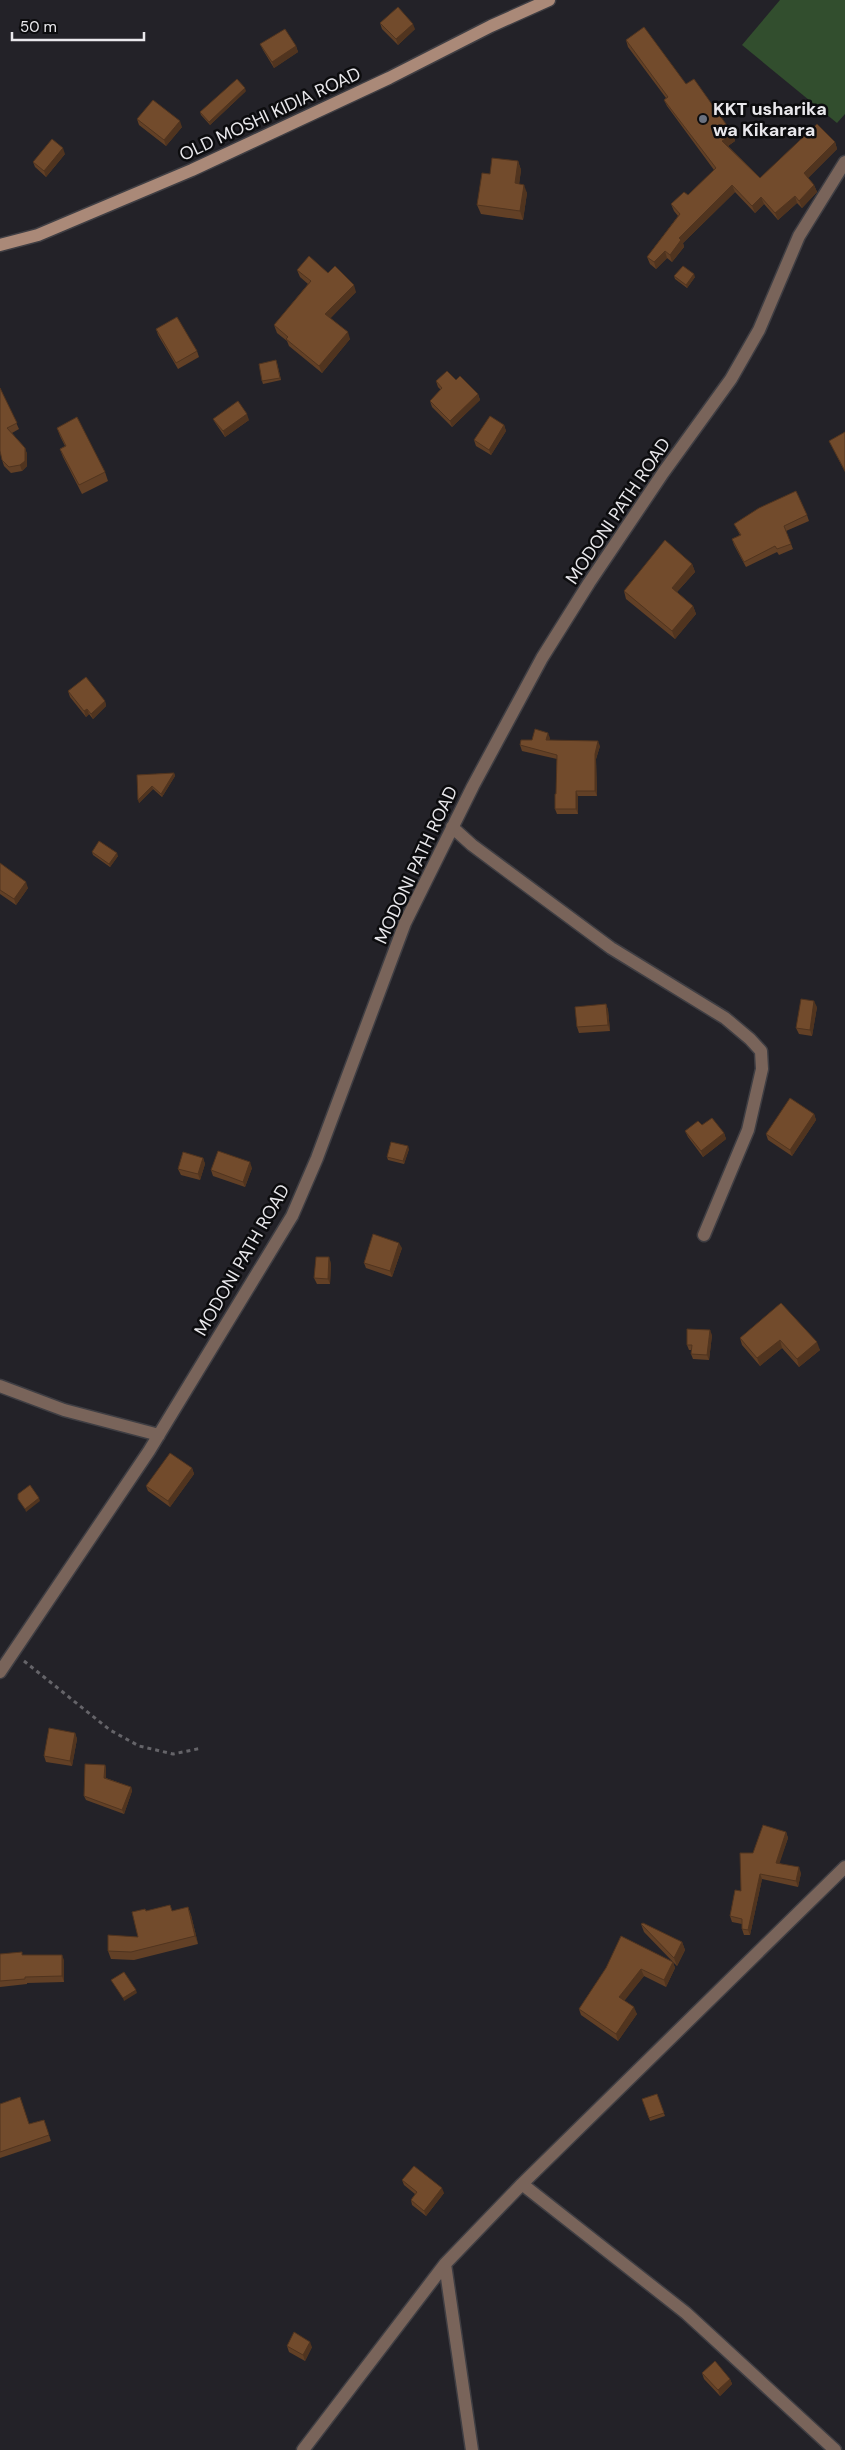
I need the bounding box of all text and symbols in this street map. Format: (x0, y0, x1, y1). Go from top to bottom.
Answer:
scale bar (12, 10, 145, 42)
text: 50 m (20, 17, 57, 37)
street label: OLD MOSHI KIDIA ROAD (175, 61, 365, 167)
place label: KKT usharika wa Kikarara (713, 97, 827, 142)
marker: KKT usharika wa Kikarara (697, 113, 709, 125)
street label: MODONI PATH ROAD (560, 433, 676, 589)
street label: MODONI PATH ROAD (369, 782, 463, 948)
street label: MODONI PATH ROAD (189, 1180, 295, 1340)

